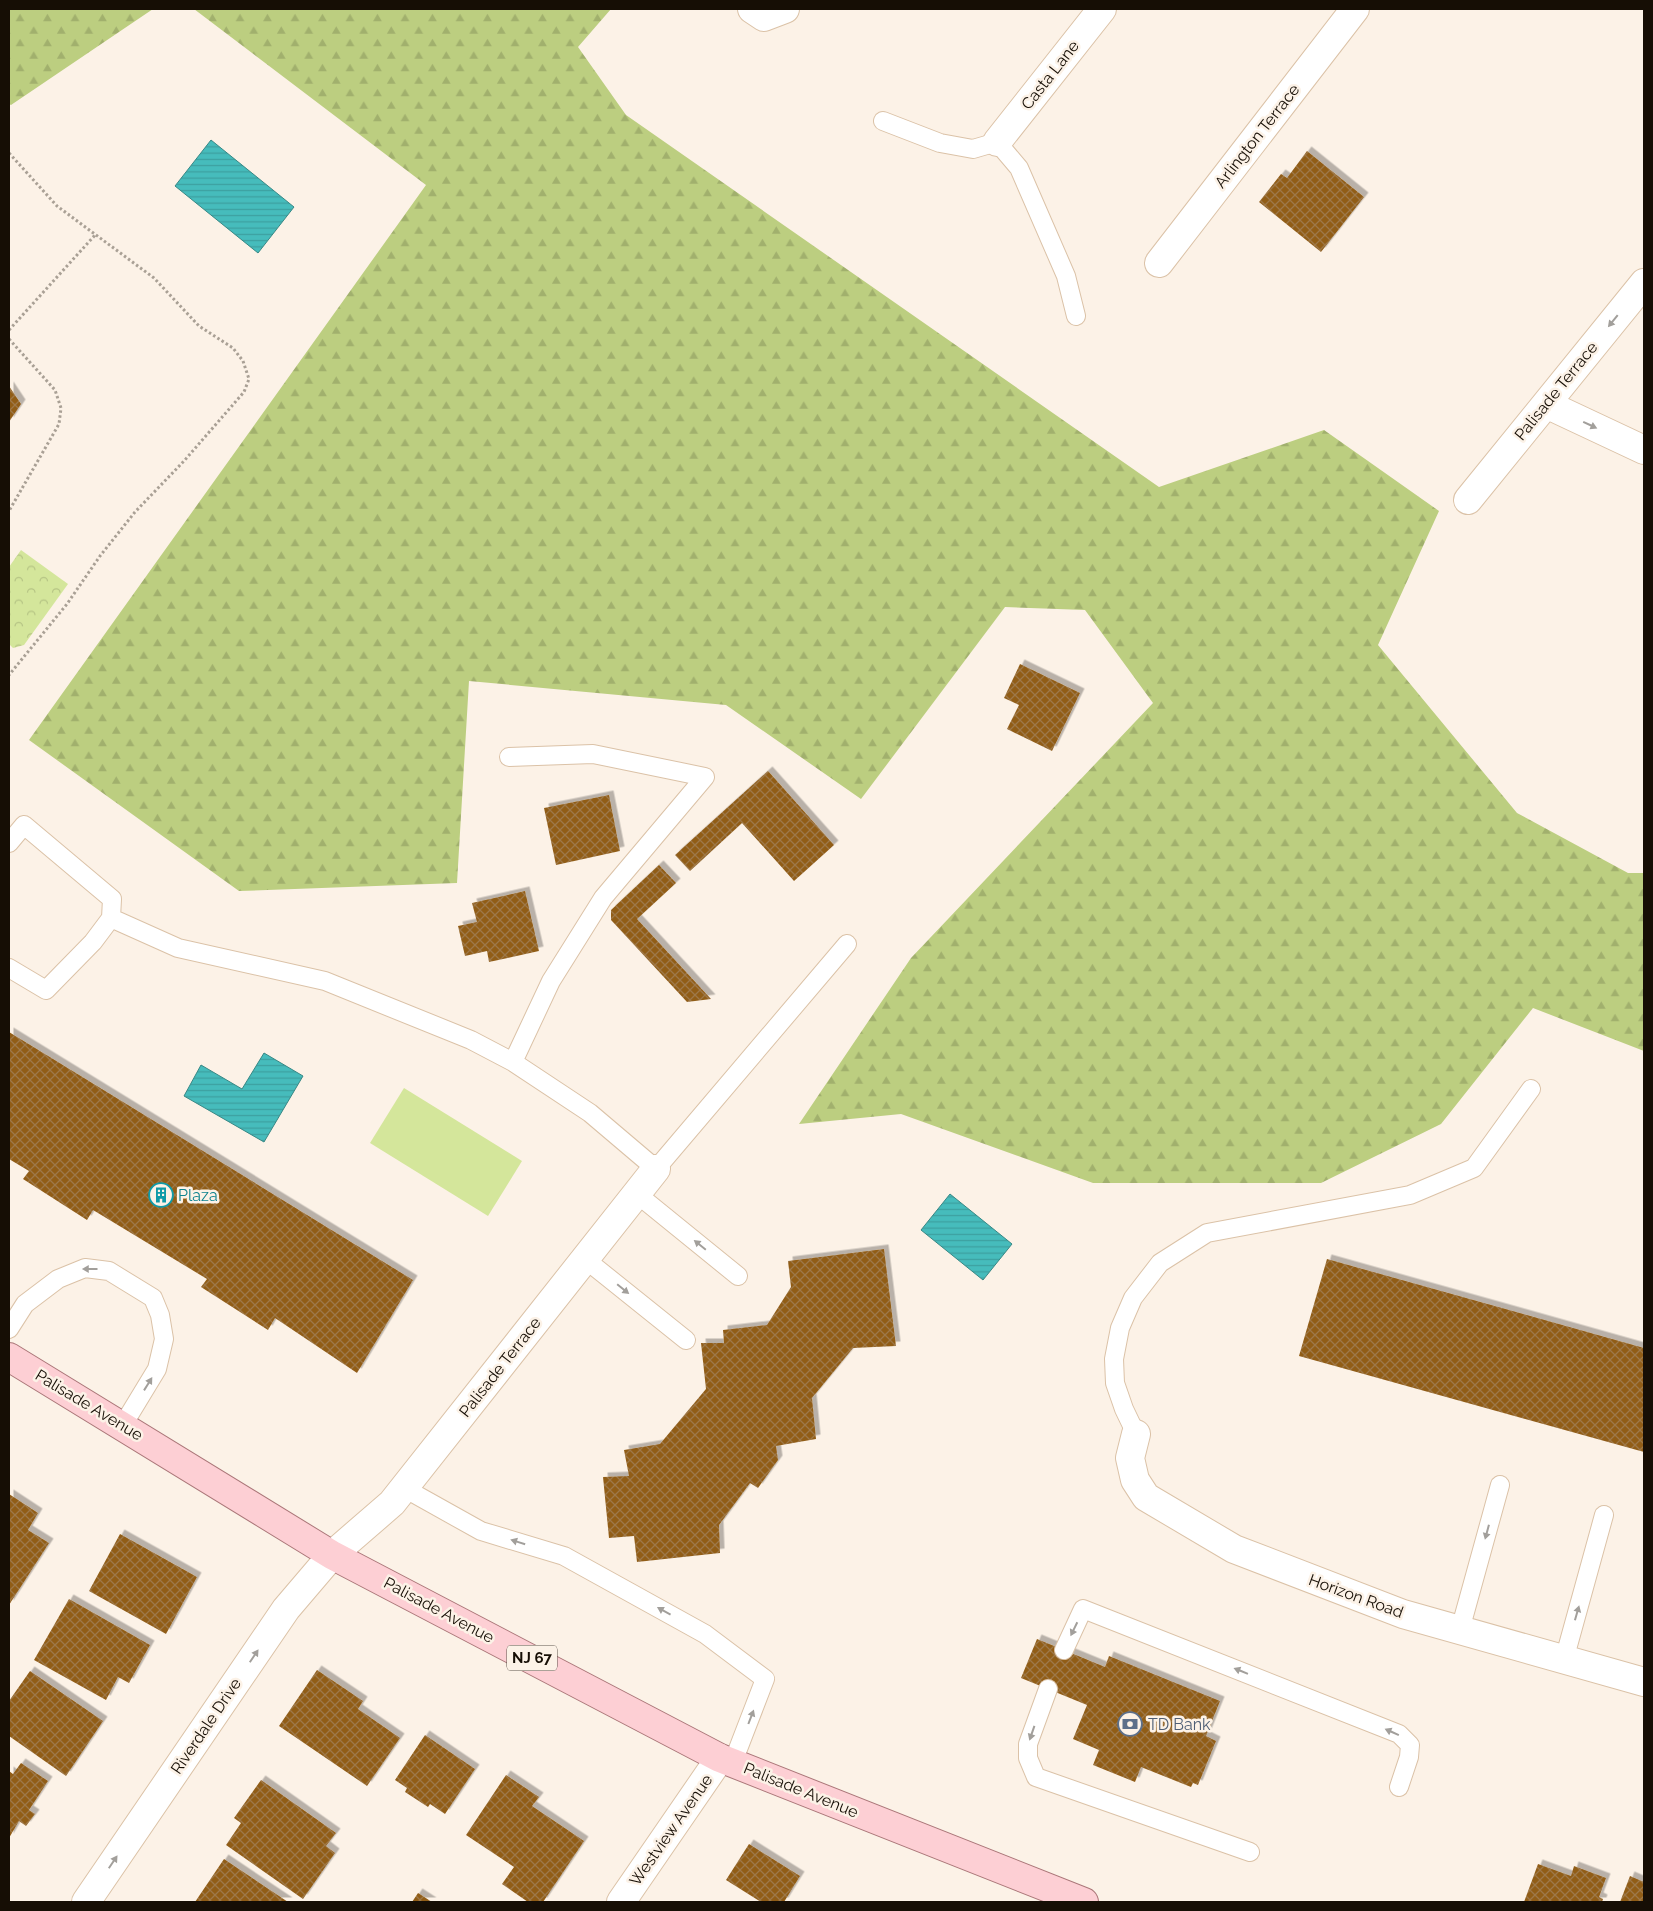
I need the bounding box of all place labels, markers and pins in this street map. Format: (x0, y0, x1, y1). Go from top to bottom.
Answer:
building icon: Plaza (148, 1182, 174, 1208)
place label: Plaza (178, 1186, 218, 1205)
bank icon: TD Bank (1117, 1711, 1143, 1737)
place label: TD Bank (1148, 1715, 1211, 1734)

